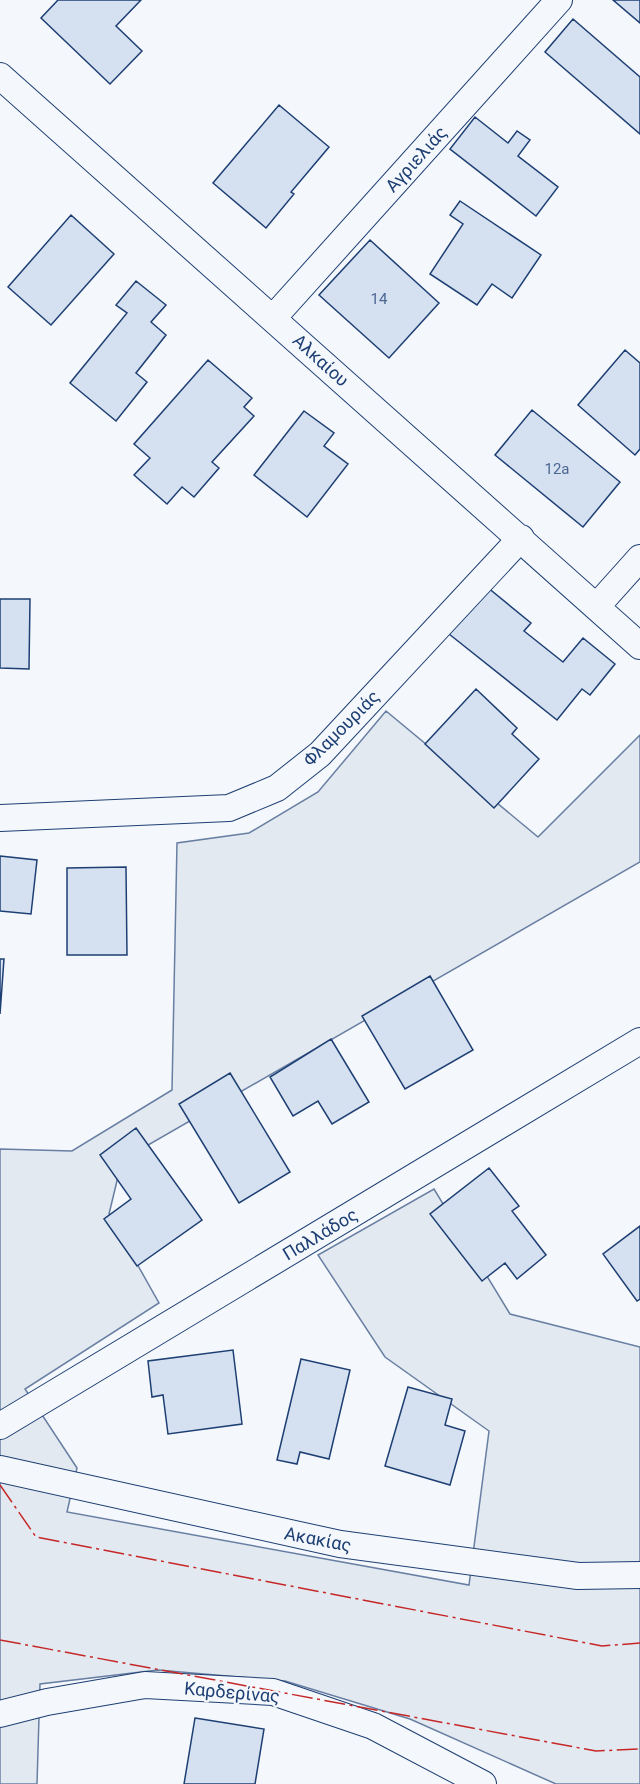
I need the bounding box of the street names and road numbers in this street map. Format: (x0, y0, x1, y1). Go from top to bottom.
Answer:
street label: Αγριελιάς (381, 122, 451, 196)
street label: Αλκαίου (289, 329, 353, 391)
street label: Φλαμουριάς (299, 686, 383, 770)
street label: Παλλάδος (279, 1203, 361, 1265)
street label: Ακακίας (283, 1522, 353, 1556)
street label: Καρδερίνας (183, 1677, 281, 1707)

